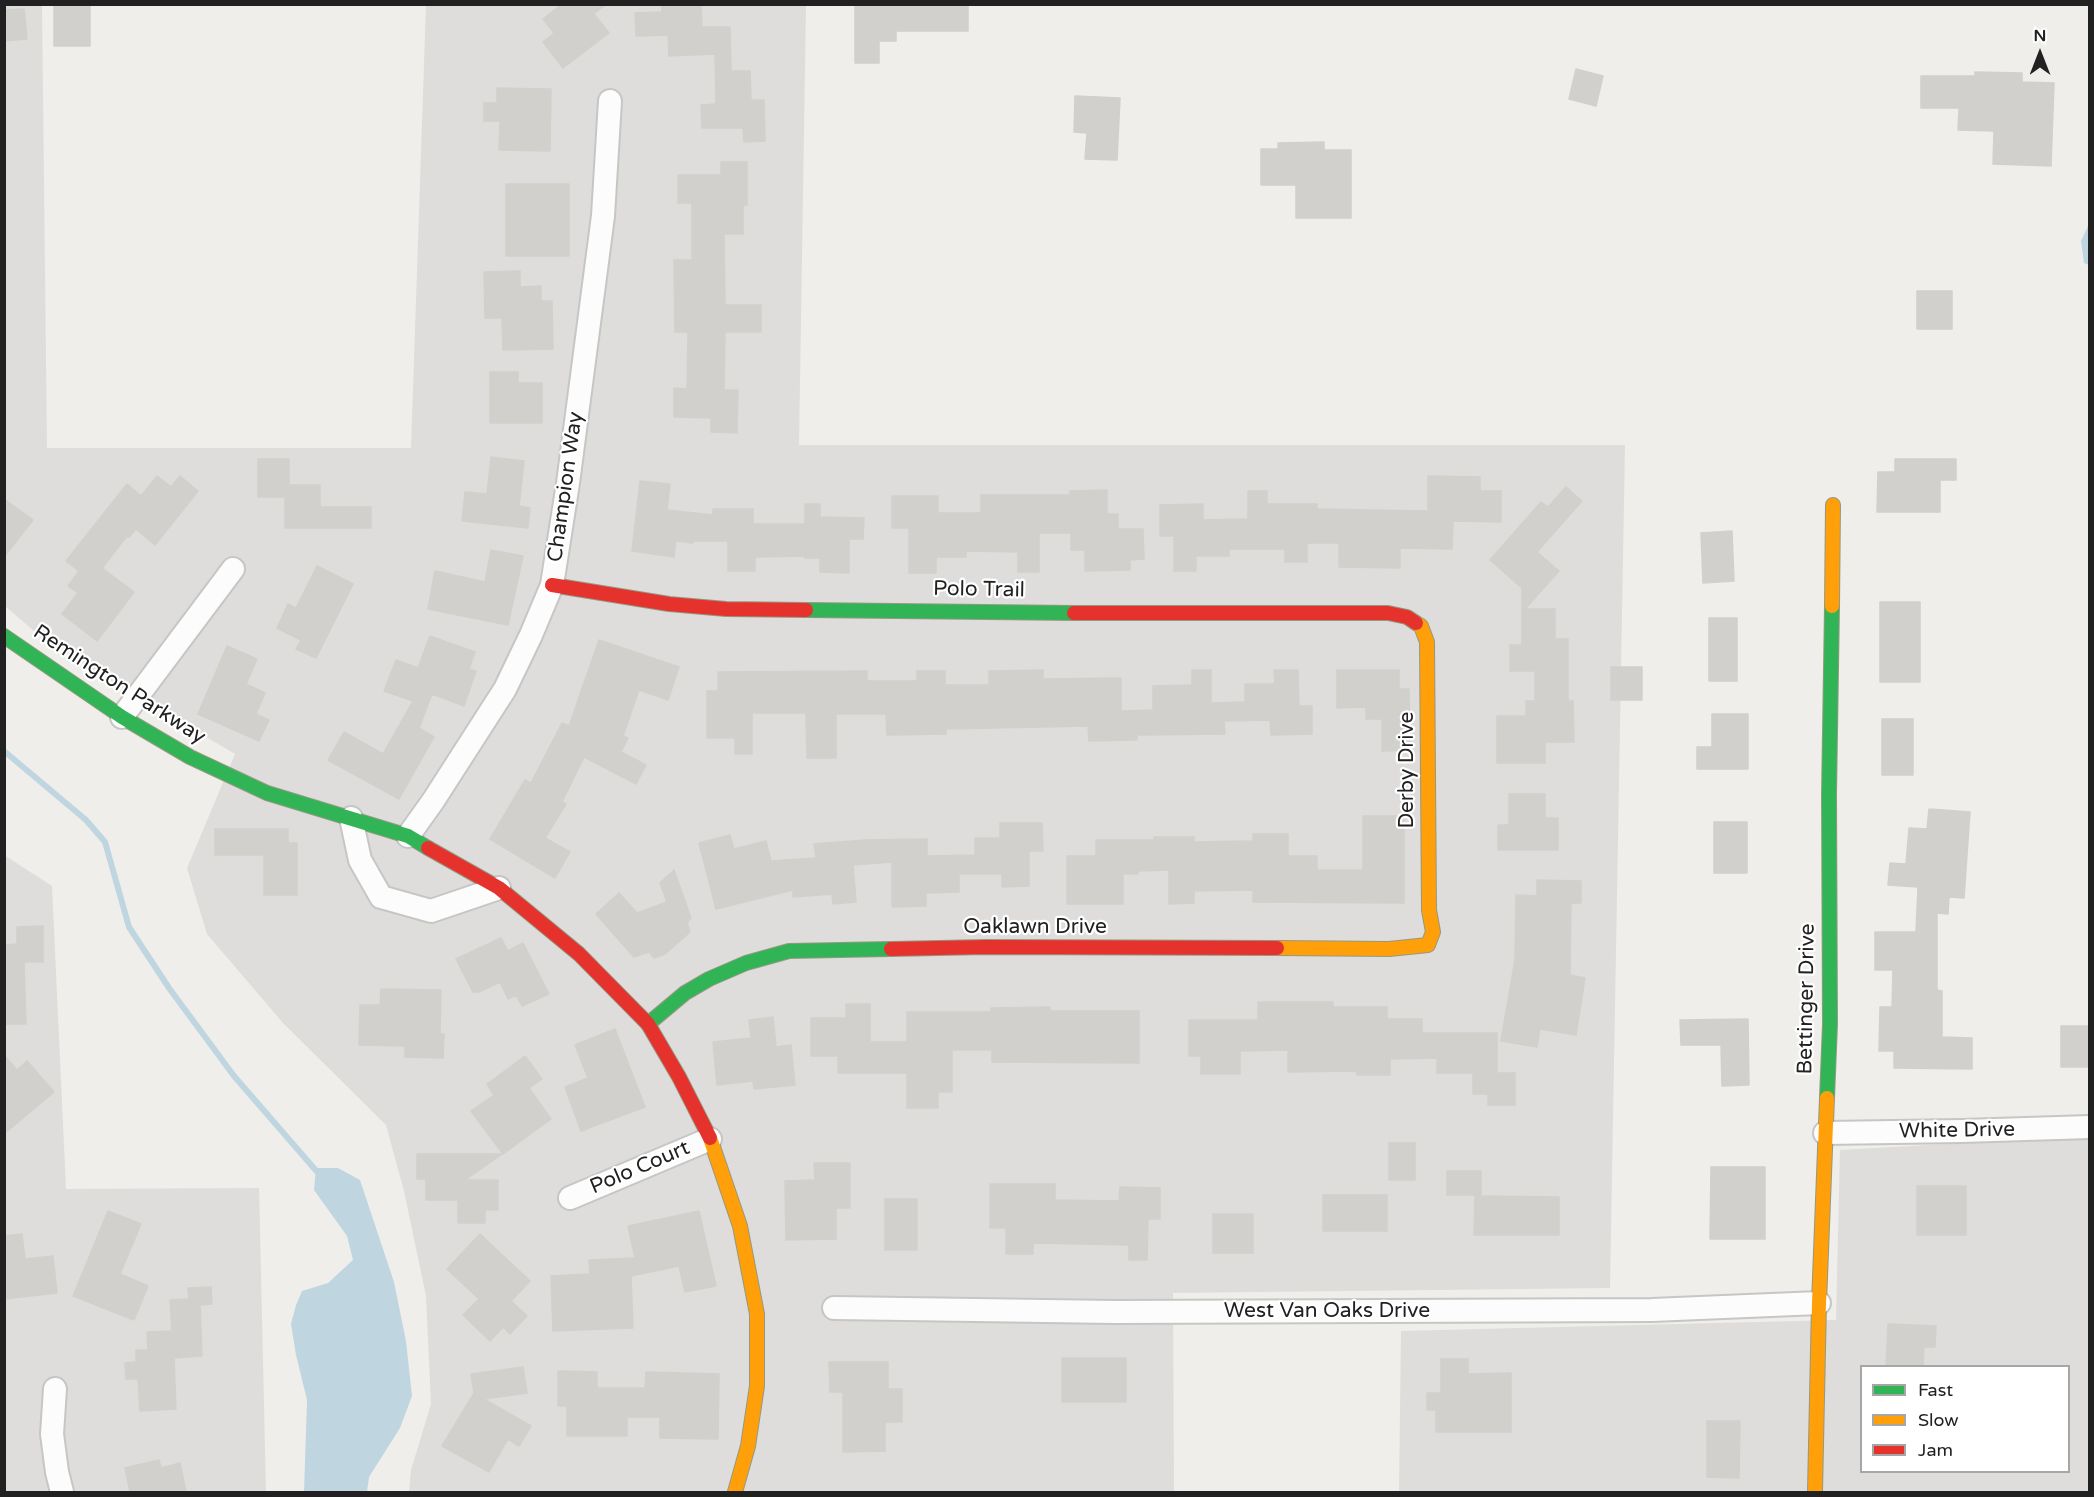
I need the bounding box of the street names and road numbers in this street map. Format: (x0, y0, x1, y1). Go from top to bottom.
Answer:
street label: Champion Way (543, 410, 589, 564)
street label: Polo Trail (933, 577, 1025, 603)
street label: Remington Parkway (28, 620, 210, 750)
street label: Derby Drive (1394, 712, 1420, 828)
street label: Oaklawn Drive (963, 914, 1107, 940)
street label: Bettinger Drive (1793, 923, 1821, 1075)
street label: White Drive (1899, 1117, 2015, 1145)
street label: Polo Court (586, 1136, 694, 1200)
street label: West Van Oaks Drive (1224, 1298, 1430, 1324)

